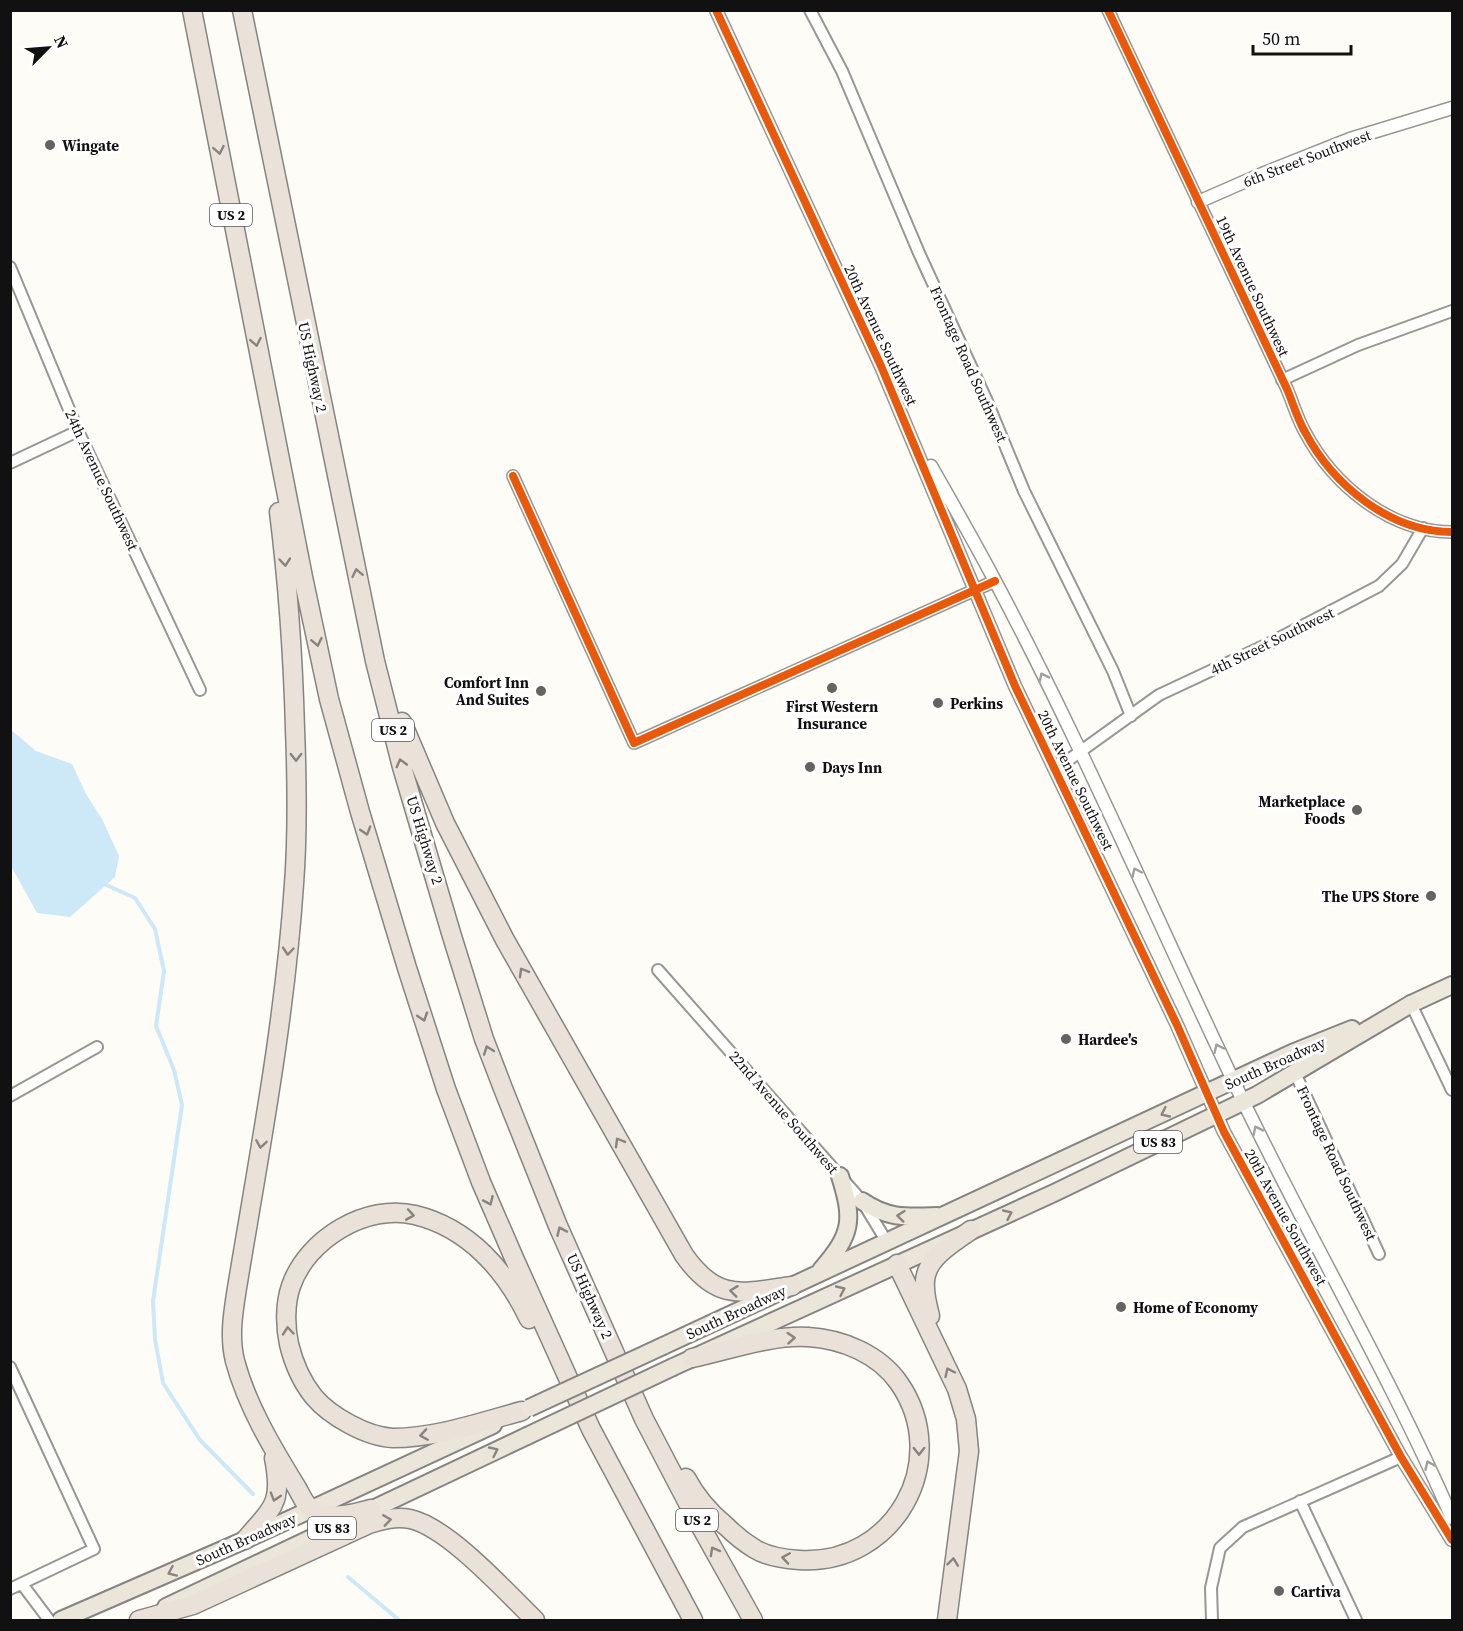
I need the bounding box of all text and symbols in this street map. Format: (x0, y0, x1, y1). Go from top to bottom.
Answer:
north arrow (18, 18, 78, 78)
scale bar (1253, 18, 1350, 56)
text: 50 m (1262, 26, 1300, 51)
text: N (49, 32, 74, 52)
street label: 6th Street Southwest (1240, 124, 1374, 192)
place label: Wingate (62, 135, 119, 156)
marker: Wingate (43, 138, 57, 152)
one-way arrow (212, 145, 225, 155)
road number: US 2 (210, 204, 252, 226)
street label: 19th Avenue Southwest (1211, 212, 1295, 360)
street label: 20th Avenue Southwest (839, 261, 923, 409)
street label: Frontage Road Southwest (925, 283, 1013, 445)
street label: US Highway 2 (293, 320, 333, 414)
one-way arrow (249, 336, 262, 346)
street label: 24th Avenue Southwest (60, 406, 144, 554)
one-way arrow (278, 558, 291, 567)
one-way arrow (351, 568, 364, 578)
street label: 4th Street Southwest (1207, 602, 1338, 680)
one-way arrow (310, 637, 323, 647)
place label: Comfort Inn And Suites (444, 672, 529, 710)
one-way arrow (1038, 672, 1050, 683)
marker: First Western Insurance (825, 681, 839, 695)
marker: Comfort Inn And Suites (534, 684, 548, 698)
place label: Perkins (950, 693, 1003, 714)
place label: First Western Insurance (786, 696, 878, 734)
marker: Perkins (931, 696, 945, 710)
street label: 20th Avenue Southwest (1033, 707, 1119, 854)
road number: US 2 (372, 719, 414, 741)
one-way arrow (290, 752, 302, 761)
place label: Days Inn (822, 757, 882, 778)
one-way arrow (396, 758, 409, 768)
marker: Days Inn (803, 760, 817, 774)
place label: Marketplace Foods (1258, 791, 1345, 829)
street label: US Highway 2 (402, 793, 448, 887)
marker: Marketplace Foods (1350, 803, 1364, 817)
one-way arrow (359, 825, 371, 836)
one-way arrow (1131, 867, 1143, 878)
place label: The UPS Store (1322, 886, 1419, 907)
marker: The UPS Store (1424, 889, 1438, 903)
one-way arrow (282, 947, 295, 956)
one-way arrow (519, 968, 530, 978)
one-way arrow (416, 1011, 428, 1022)
place label: Hardee's (1078, 1029, 1138, 1050)
street label: South Broadway (1221, 1031, 1329, 1095)
marker: Hardee's (1059, 1032, 1073, 1046)
one-way arrow (1213, 1044, 1225, 1055)
one-way arrow (483, 1045, 496, 1056)
street label: 22nd Avenue Southwest (725, 1046, 843, 1178)
street label: Frontage Road Southwest (1292, 1082, 1382, 1244)
one-way arrow (1161, 1105, 1172, 1117)
one-way arrow (1253, 1125, 1265, 1136)
road number: US 83 (1134, 1131, 1182, 1153)
one-way arrow (615, 1138, 627, 1148)
one-way arrow (255, 1139, 268, 1149)
street label: 20th Avenue Southwest (1240, 1145, 1332, 1289)
one-way arrow (482, 1194, 494, 1205)
one-way arrow (405, 1208, 415, 1221)
one-way arrow (1001, 1209, 1012, 1221)
one-way arrow (897, 1210, 906, 1223)
one-way arrow (556, 1226, 568, 1237)
street label: US Highway 2 (562, 1250, 618, 1342)
street label: South Broadway (683, 1279, 790, 1344)
one-way arrow (730, 1285, 739, 1298)
one-way arrow (835, 1285, 846, 1297)
place label: Home of Economy (1133, 1297, 1258, 1318)
marker: Home of Economy (1114, 1300, 1128, 1314)
one-way arrow (282, 1326, 295, 1336)
one-way arrow (786, 1332, 795, 1345)
one-way arrow (945, 1367, 957, 1378)
one-way arrow (420, 1428, 430, 1441)
one-way arrow (488, 1447, 499, 1459)
one-way arrow (913, 1447, 925, 1456)
one-way arrow (1424, 1460, 1436, 1471)
one-way arrow (270, 1491, 282, 1502)
street label: South Broadway (192, 1507, 300, 1571)
road number: US 2 (676, 1509, 718, 1531)
one-way arrow (382, 1515, 392, 1527)
road number: US 83 (308, 1517, 356, 1539)
one-way arrow (710, 1547, 721, 1557)
one-way arrow (781, 1552, 790, 1564)
one-way arrow (947, 1558, 959, 1567)
one-way arrow (167, 1565, 178, 1577)
place label: Cartiva (1291, 1581, 1342, 1602)
marker: Cartiva (1272, 1584, 1286, 1598)

